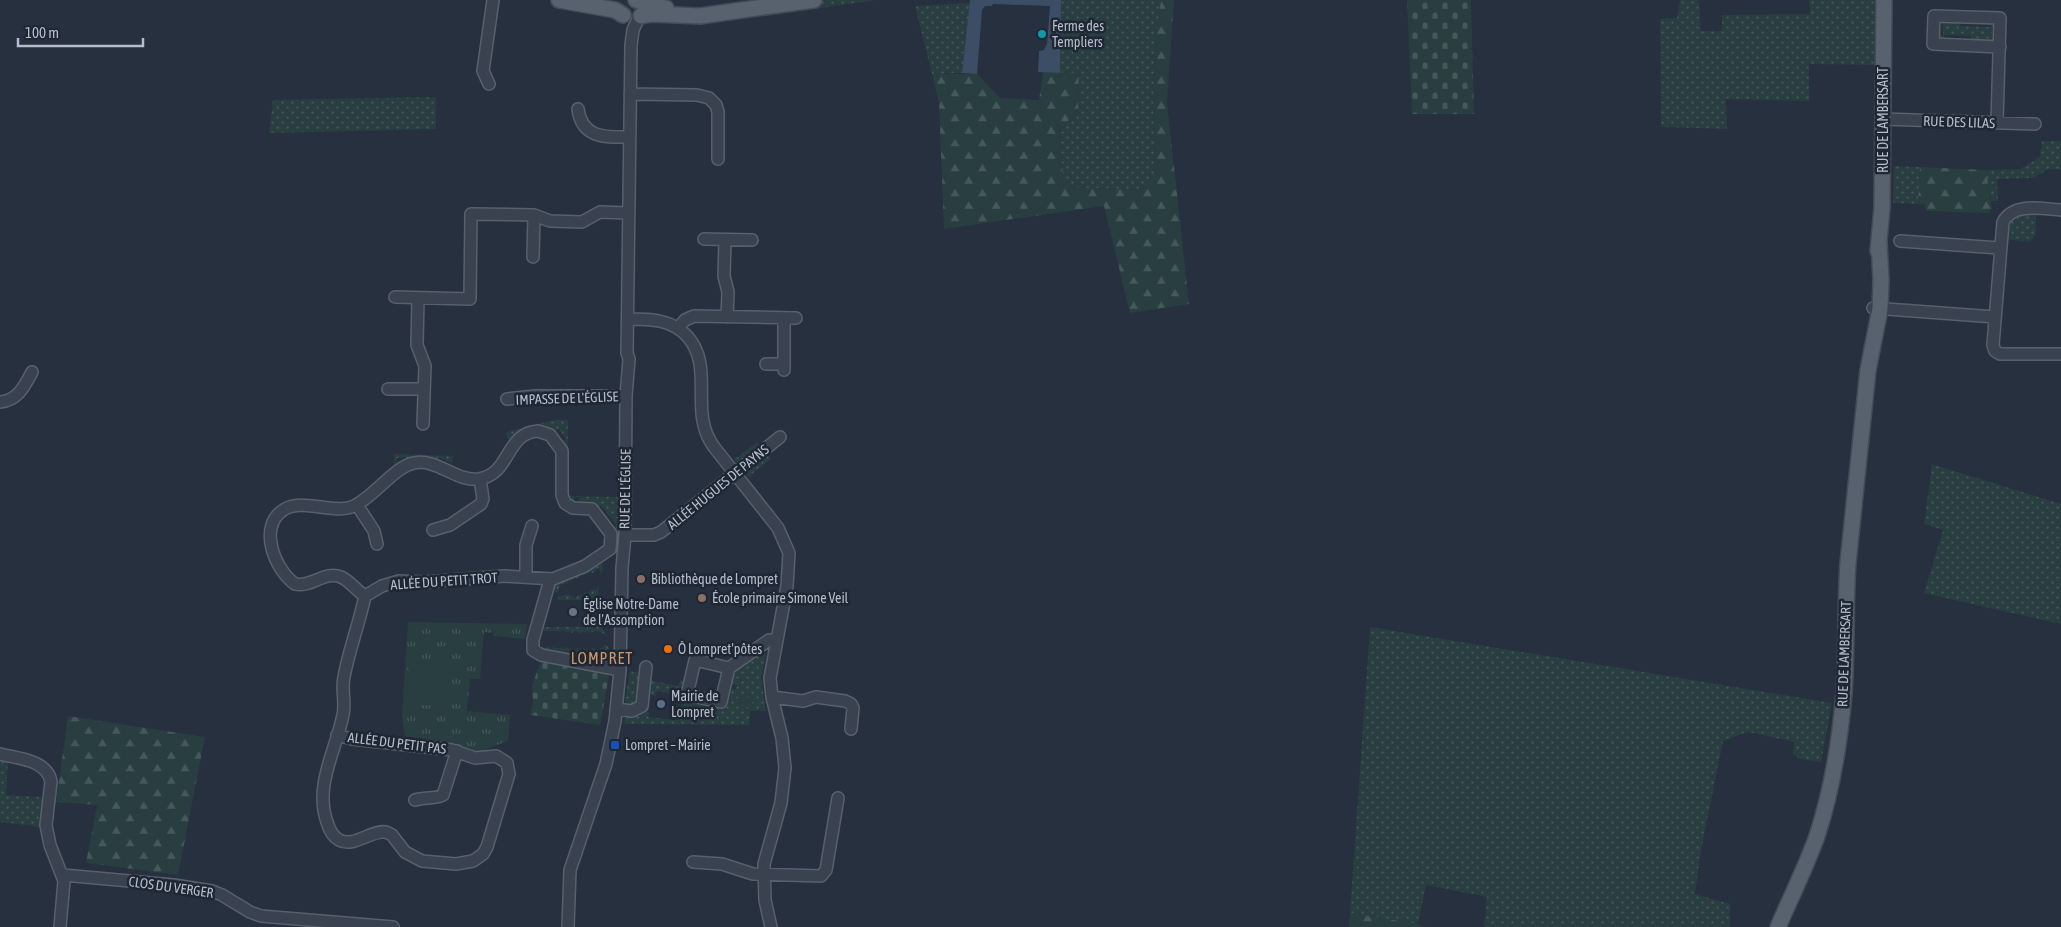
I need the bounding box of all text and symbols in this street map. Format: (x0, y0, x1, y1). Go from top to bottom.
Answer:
scale bar (18, 15, 142, 47)
place label: Ferme des Templiers (1052, 18, 1104, 50)
text: 100 m (25, 24, 59, 41)
marker: Ferme des Templiers (1036, 28, 1048, 40)
street label: RUE DE LAMBERSART (1875, 67, 1891, 173)
street label: RUE DES LILAS (1923, 113, 1995, 131)
street label: IMPASSE DE L'ÉGLISE (515, 388, 619, 408)
street label: ALLÉE HUGUES DE PAYNS (664, 441, 772, 533)
street label: RUE DE L'ÉGLISE (616, 449, 634, 529)
street label: ALLÉE DU PETIT TROT (390, 569, 498, 593)
place label: Bibliothèque de Lompret (651, 571, 778, 587)
marker: Bibliothèque de Lompret (635, 573, 647, 585)
place label: École primaire Simone Veil (712, 590, 849, 606)
marker: École primaire Simone Veil (696, 592, 708, 604)
place label: Église Notre-Dame de l'Assomption (583, 596, 679, 628)
street label: RUE DE LAMBERSART (1834, 601, 1854, 707)
marker: Église Notre-Dame de l'Assomption (567, 606, 579, 618)
place label: Ô Lompret’pôtes (678, 641, 762, 657)
marker: Ô Lompret’pôtes (662, 643, 674, 655)
district label: LOMPRET (571, 649, 633, 667)
place label: Mairie de Lompret (671, 688, 719, 720)
marker: Mairie de Lompret (655, 698, 667, 710)
street label: ALLÉE DU PETIT PAS (347, 729, 447, 757)
place label: Lompret – Mairie (625, 737, 710, 753)
marker: Lompret – Mairie (609, 739, 621, 751)
street label: CLOS DU VERGER (128, 873, 214, 901)

